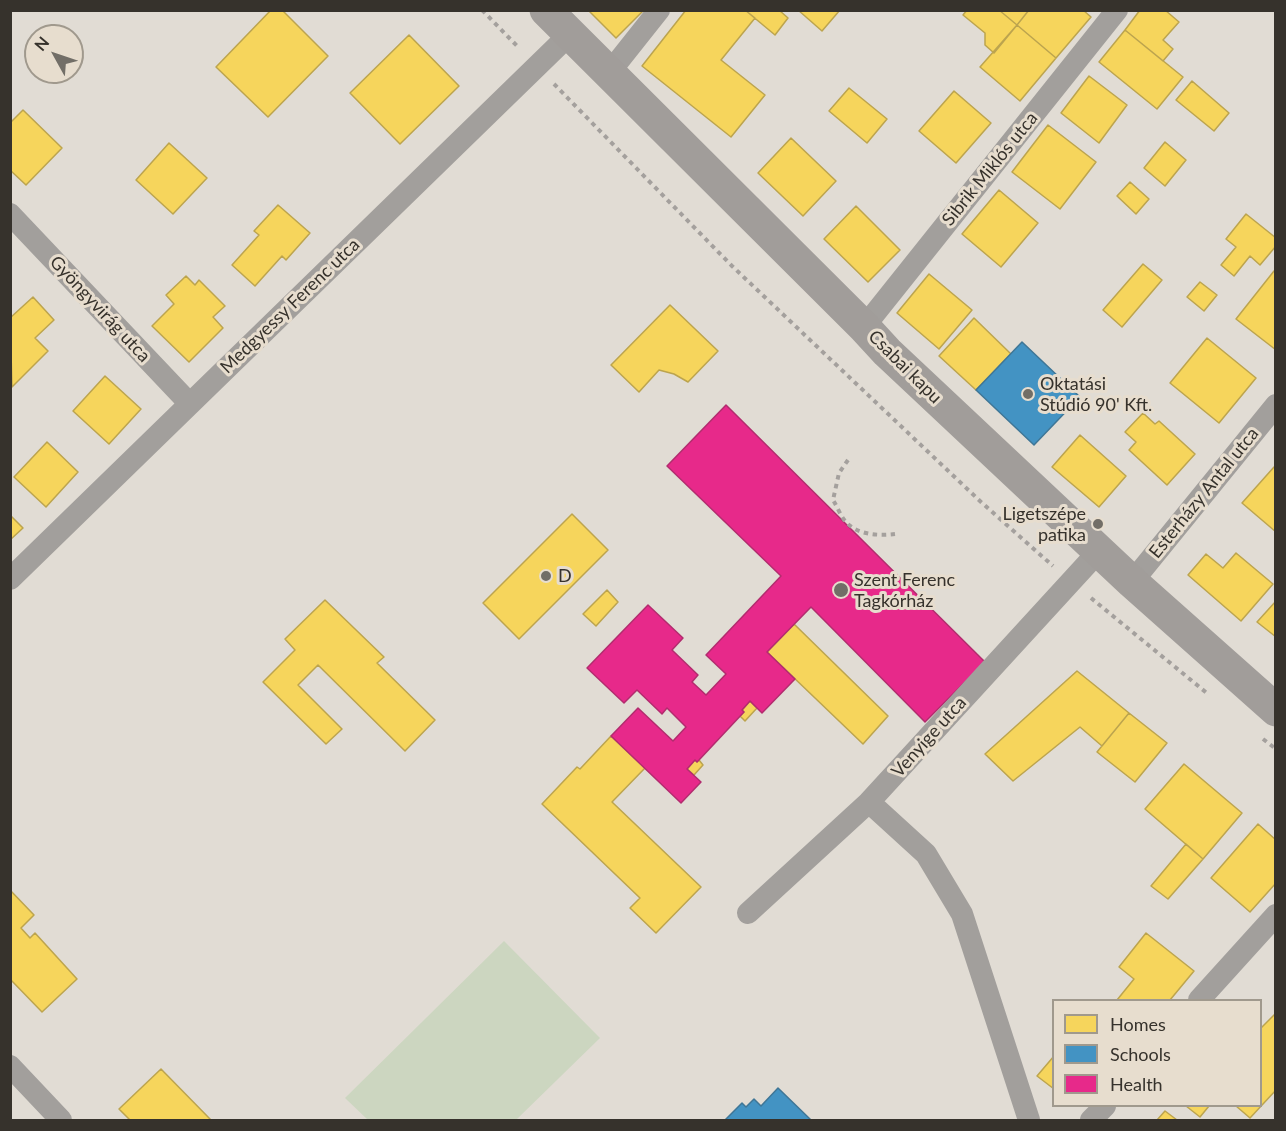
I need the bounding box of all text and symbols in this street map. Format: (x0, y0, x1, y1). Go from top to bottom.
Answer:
north arrow (24, 24, 84, 84)
text: N (30, 33, 53, 54)
street label: Sibrik Miklós utca (938, 108, 1042, 230)
street label: Medgyessy Ferenc utca (216, 234, 364, 378)
street label: Gyöngyvirág utca (45, 251, 155, 367)
street label: Csabai kapu (864, 326, 946, 408)
place label: Oktatási Stúdió 90' Kft. (1040, 373, 1152, 416)
marker: Oktatási Stúdió 90' Kft. (1021, 387, 1035, 401)
street label: Esterházy Antal utca (1145, 423, 1263, 563)
place label: Ligetszépe patika (1002, 503, 1086, 546)
marker: Ligetszépe patika (1091, 517, 1105, 531)
place label: D (558, 565, 572, 587)
marker: D (539, 569, 553, 583)
place label: Szent Ferenc Tagkórház (854, 569, 955, 612)
marker: Szent Ferenc Tagkórház (832, 581, 850, 599)
street label: Venyige utca (887, 692, 971, 782)
legend (1052, 999, 1262, 1107)
text: Homes (1110, 1013, 1166, 1035)
text: Schools (1110, 1043, 1171, 1065)
text: Health (1110, 1073, 1163, 1095)

